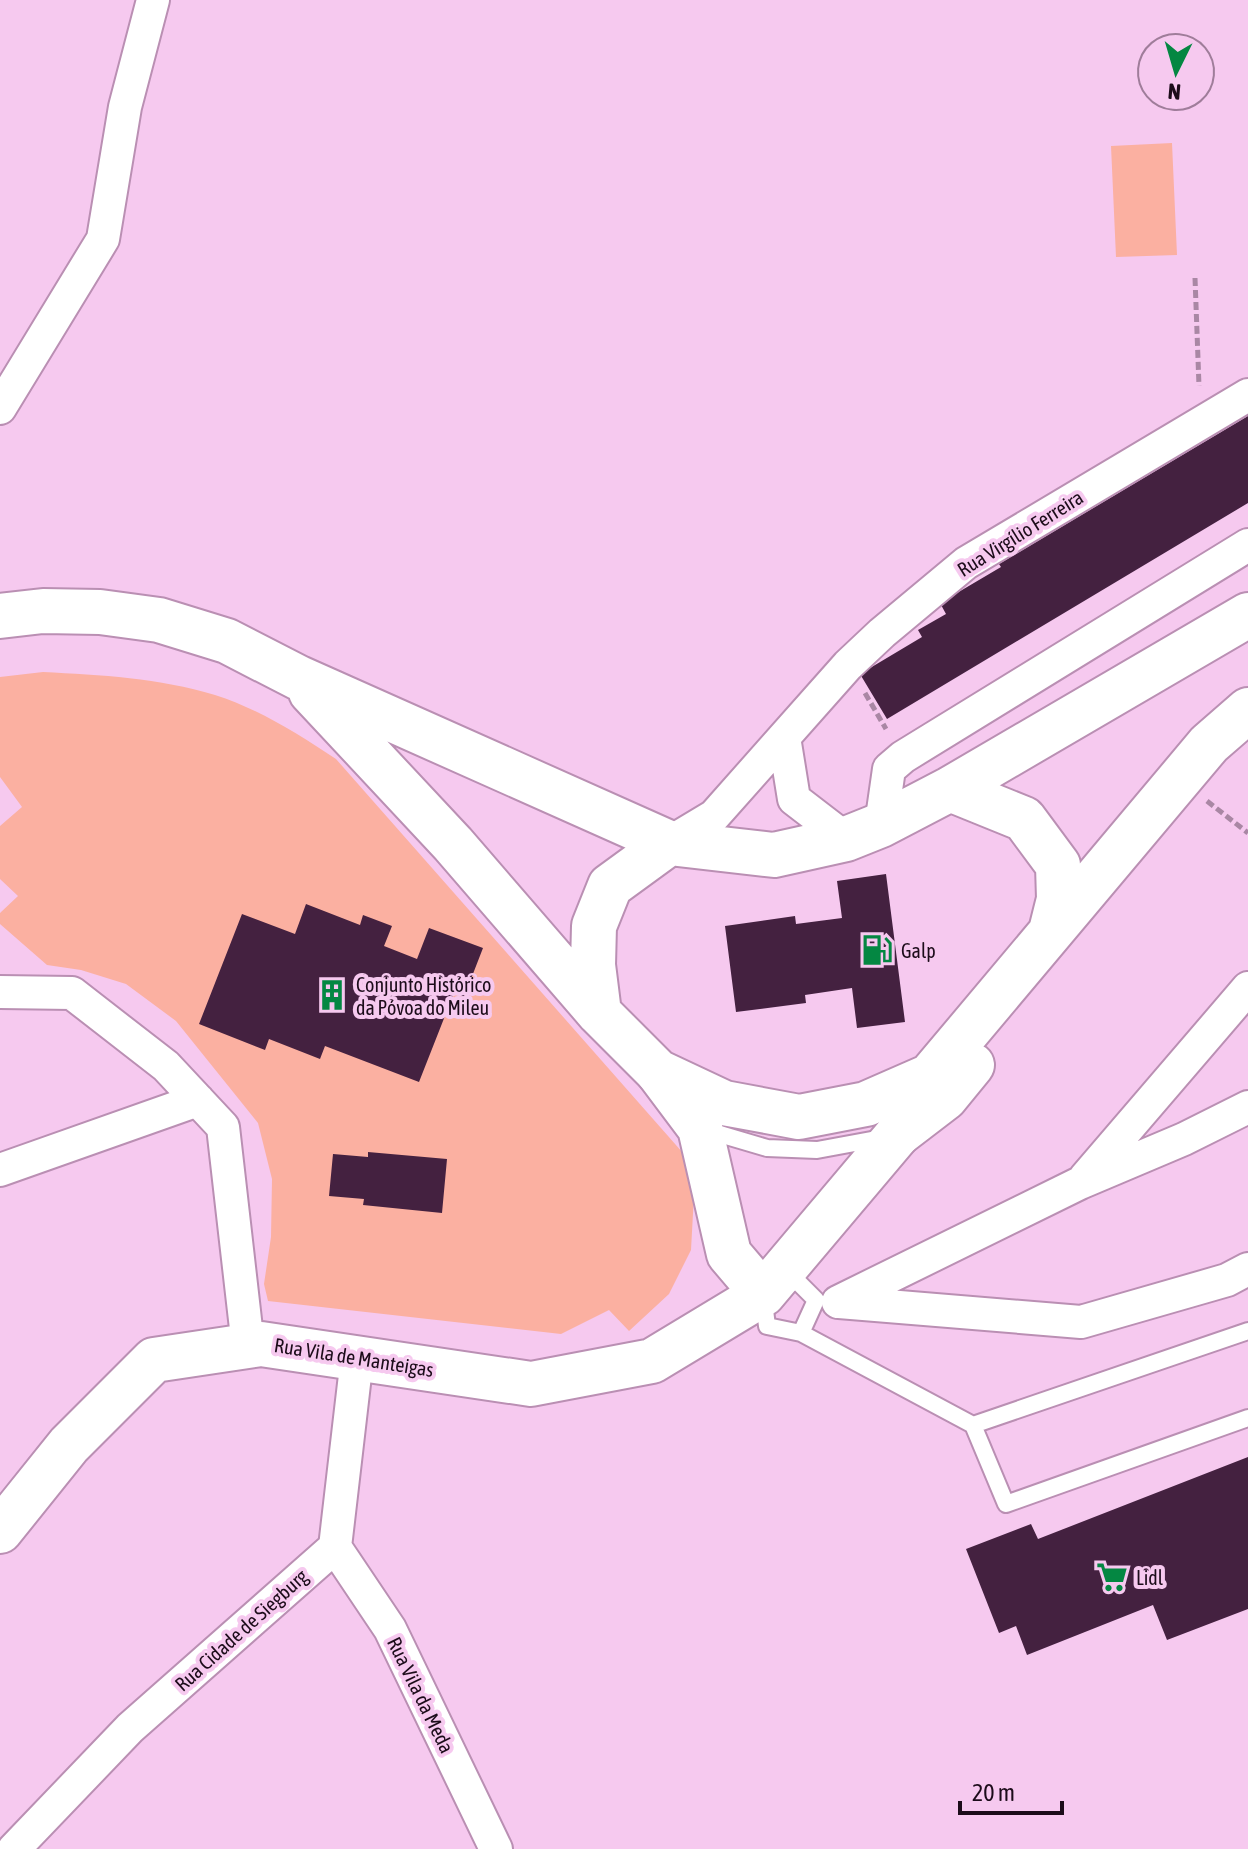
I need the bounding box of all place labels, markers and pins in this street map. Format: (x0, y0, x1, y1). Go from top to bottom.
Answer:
fuel station icon: Galp (860, 933, 894, 967)
place label: Galp (901, 939, 936, 962)
place label: Conjunto Histórico da Póvoa do Mileu (356, 973, 491, 1019)
building icon: Conjunto Histórico da Póvoa do Mileu (315, 978, 349, 1012)
supermarket icon: Lidl (1095, 1560, 1129, 1594)
place label: Lidl (1136, 1566, 1164, 1589)

